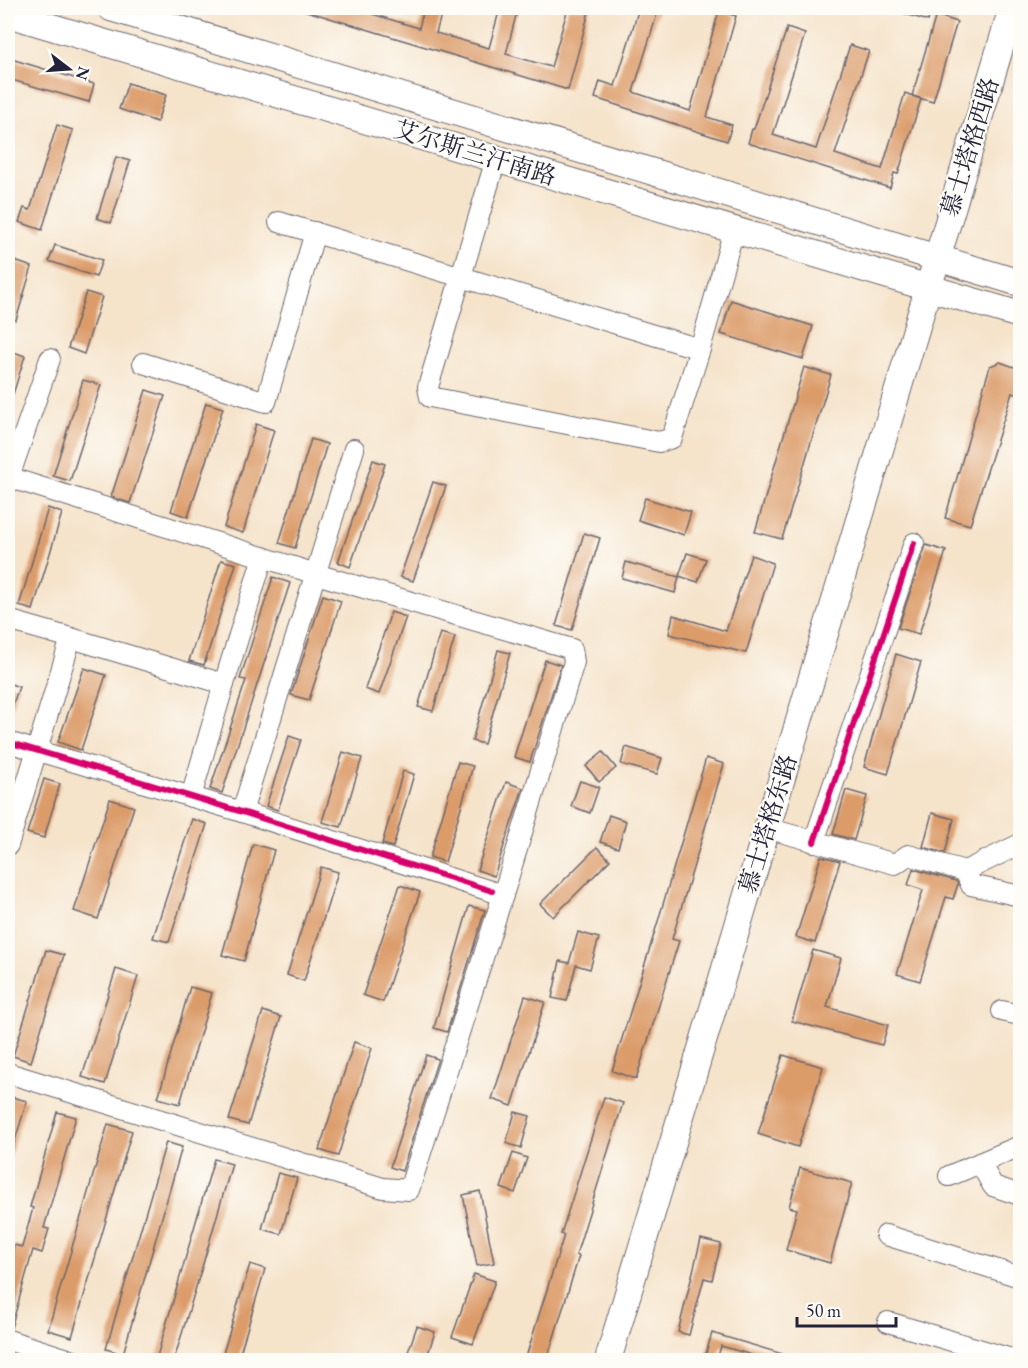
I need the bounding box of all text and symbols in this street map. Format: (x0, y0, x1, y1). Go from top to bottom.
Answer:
north arrow (39, 39, 99, 99)
text: N (71, 64, 95, 83)
street label: 慕士塔格西路 (934, 73, 1005, 220)
street label: 艾尔斯兰汗南路 (390, 113, 560, 192)
street label: 慕士塔格东路 (732, 750, 803, 897)
scale bar (797, 1290, 896, 1328)
text: 50 m (806, 1299, 841, 1322)

